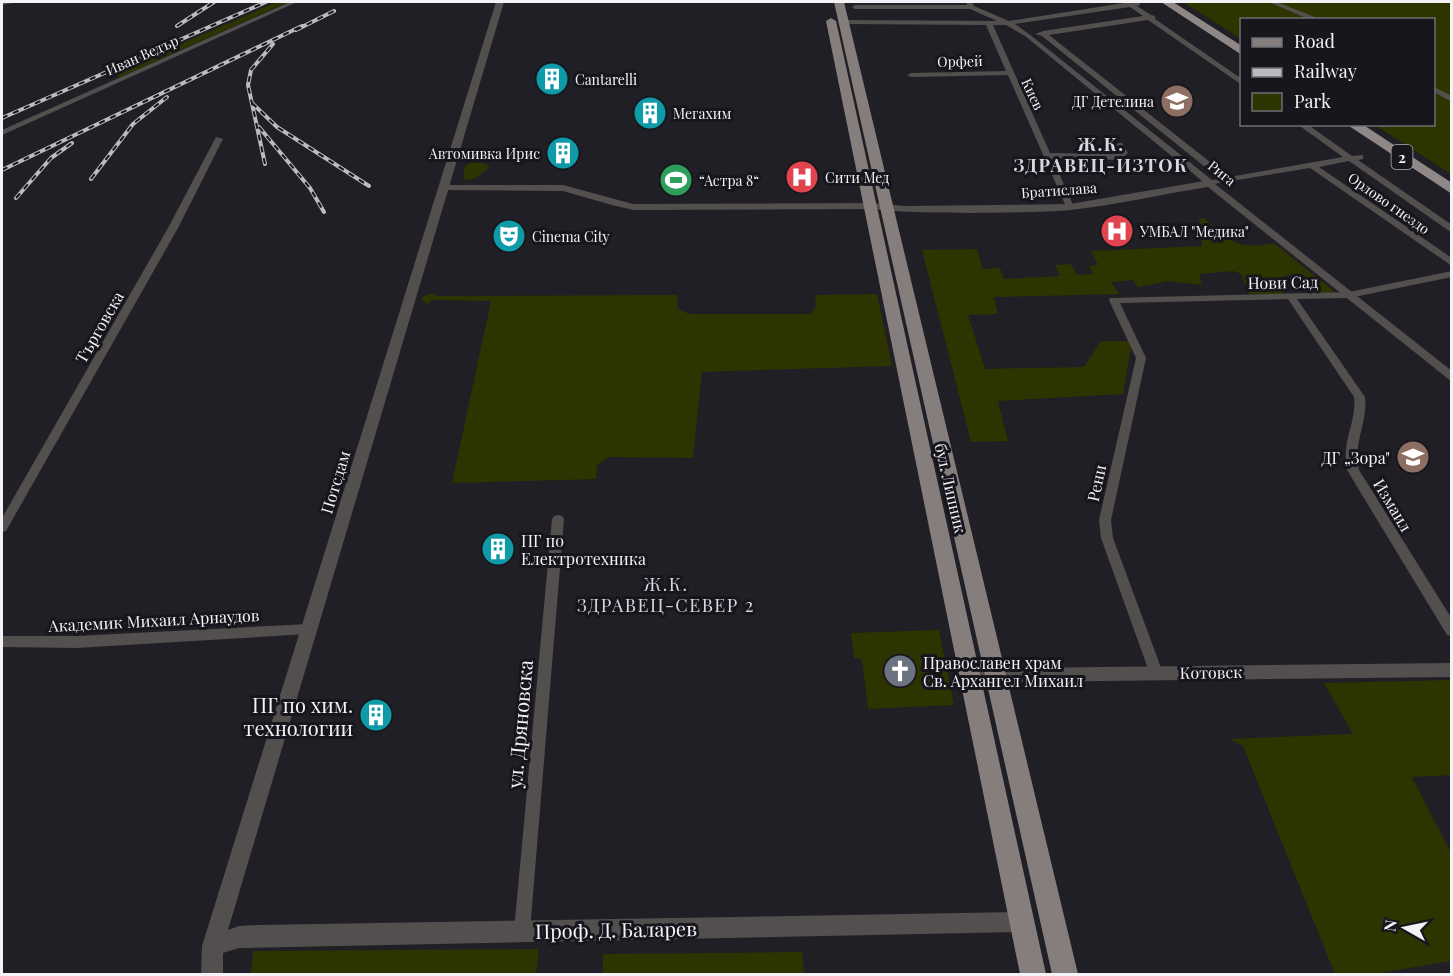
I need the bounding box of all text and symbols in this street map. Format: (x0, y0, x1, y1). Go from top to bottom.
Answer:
legend (1240, 18, 1435, 126)
text: Road (1294, 29, 1335, 53)
street label: Иван Ведър (103, 31, 181, 79)
street label: Орфей (937, 51, 983, 71)
text: Railway (1294, 59, 1357, 83)
building icon: Cantarelli (534, 61, 570, 97)
place label: Cantarelli (575, 70, 637, 89)
street label: Киев (1017, 75, 1049, 113)
school or university icon: ДГ Детелина (1159, 83, 1195, 119)
text: Park (1294, 89, 1331, 113)
place label: ДГ Детелина (1072, 92, 1154, 111)
building icon: Мегахим (632, 95, 668, 131)
place label: Мегахим (673, 104, 732, 123)
district label: Ж.К. ЗДРАВЕЦ-ИЗТОК (1014, 132, 1188, 177)
building icon: Автомивка Ирис (545, 135, 581, 171)
place label: Автомивка Ирис (428, 144, 540, 163)
road number: 2 (1392, 145, 1412, 169)
street label: Рига (1204, 156, 1240, 190)
hospital icon: Сити Мед (784, 159, 820, 195)
sports icon: “Астра 8“ (658, 162, 694, 198)
place label: Сити Мед (825, 168, 890, 187)
street label: Орлово гнездо (1344, 168, 1434, 238)
place label: “Астра 8“ (699, 171, 759, 190)
street label: Братислава (1020, 178, 1098, 202)
hospital icon: УМБАЛ "Медика" (1099, 213, 1135, 249)
theatre icon: Cinema City (491, 218, 527, 254)
place label: УМБАЛ "Медика" (1139, 222, 1249, 241)
place label: Cinema City (532, 227, 610, 246)
street label: Нови Сад (1247, 271, 1319, 293)
street label: Търговска (70, 287, 128, 367)
school or university icon: ДГ „Зора" (1395, 439, 1431, 475)
street label: бул. Липник (930, 441, 972, 535)
place label: ДГ „Зора" (1321, 447, 1390, 468)
street label: Потсдам (315, 448, 355, 516)
street label: Рени (1082, 463, 1110, 503)
street label: Измаил (1369, 475, 1417, 535)
place label: ПГ по Електротехника (521, 530, 646, 569)
building icon: ПГ по Електротехника (480, 531, 516, 567)
district label: Ж.К. ЗДРАВЕЦ-СЕВЕР 2 (577, 572, 755, 617)
street label: Академик Михаил Арнаудов (47, 604, 260, 636)
place label: Православен храм Св. Архангел Михаил (923, 652, 1083, 691)
church icon: Православен храм Св. Архангел Михаил (882, 653, 918, 689)
street label: ул. Дряновска (500, 659, 538, 790)
street label: Котовск (1179, 661, 1243, 683)
place label: ПГ по хим. технологии (243, 691, 353, 741)
building icon: ПГ по хим. технологии (358, 697, 394, 733)
north arrow (1375, 898, 1435, 958)
street label: Проф. Д. Баларев (535, 914, 697, 944)
text: N (1378, 918, 1401, 933)

